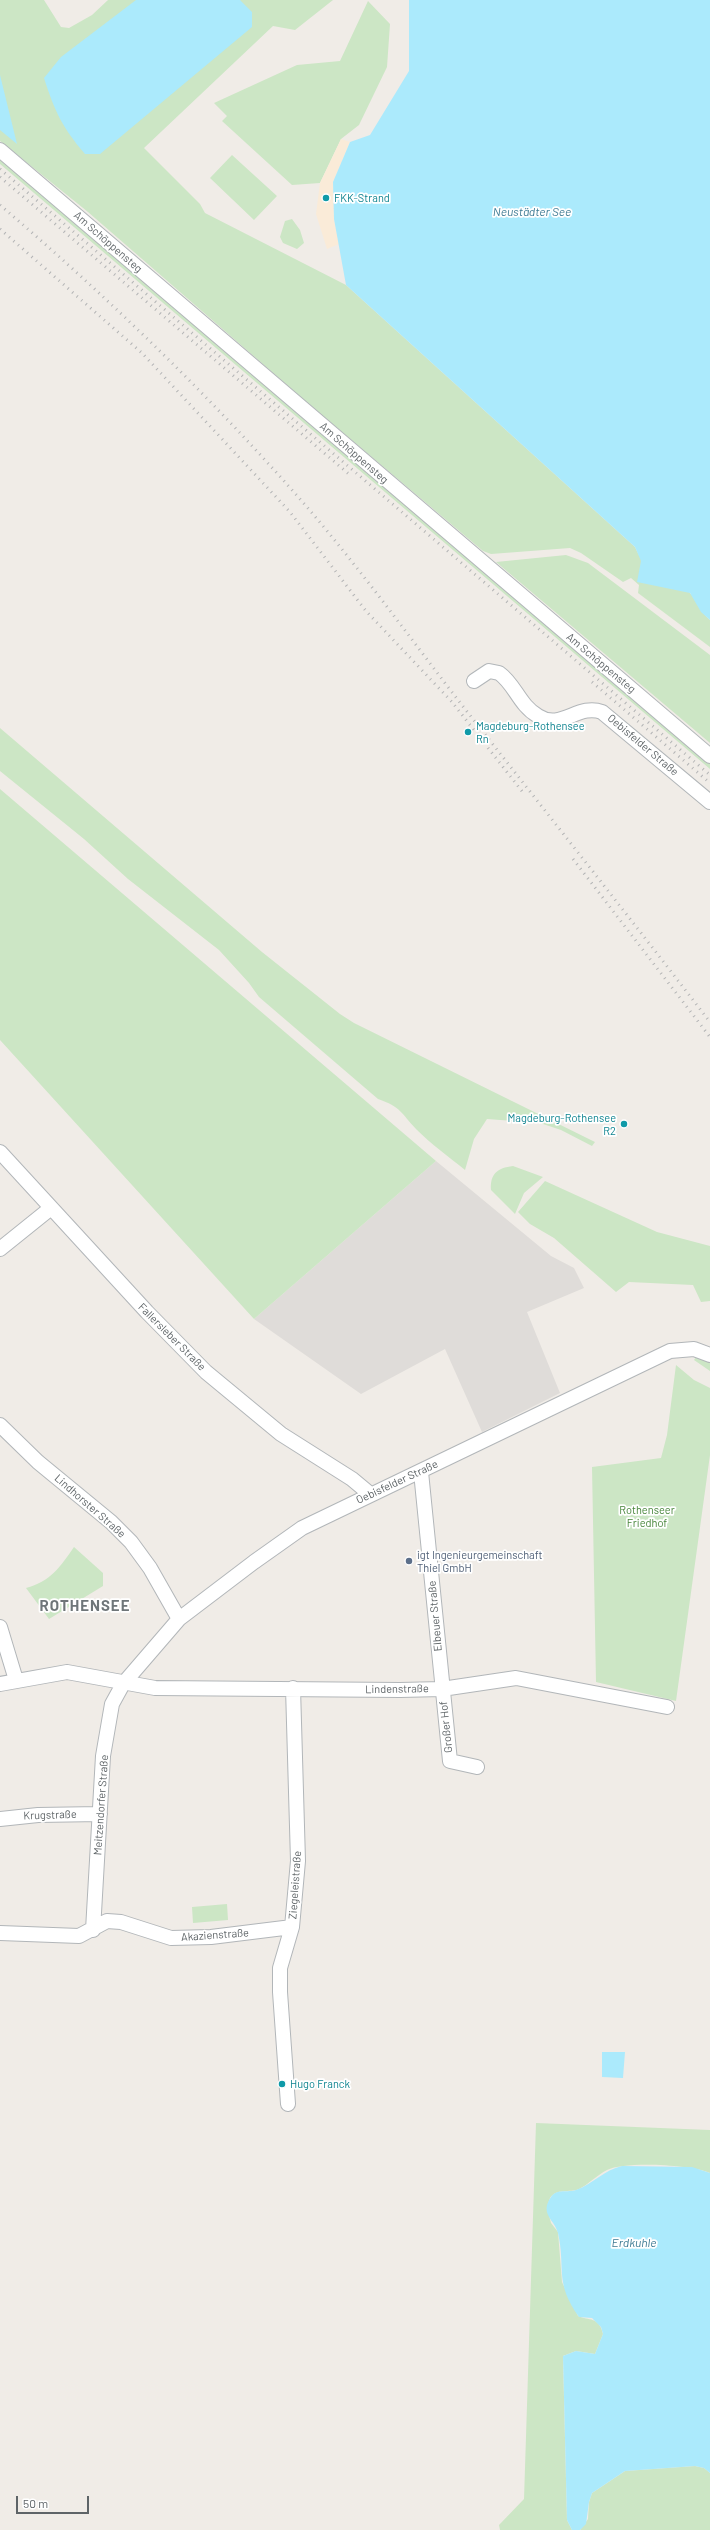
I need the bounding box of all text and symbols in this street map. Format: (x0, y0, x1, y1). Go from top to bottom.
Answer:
place label: FKK-Strand (334, 191, 390, 205)
marker: FKK-Strand (321, 193, 331, 203)
water label: Neustädter See (493, 205, 571, 219)
street label: Am Schöppensteg (71, 209, 145, 275)
street label: Am Schöppensteg (317, 420, 391, 486)
street label: Am Schöppensteg (564, 630, 638, 696)
street label: Oebisfelder Straße (605, 711, 681, 779)
place label: Magdeburg-Rothensee Rn (476, 719, 585, 745)
marker: Magdeburg-Rothensee Rn (463, 727, 473, 737)
place label: Magdeburg-Rothensee R2 (507, 1111, 616, 1137)
marker: Magdeburg-Rothensee R2 (619, 1119, 629, 1129)
street label: Fallersleber Straße (135, 1300, 209, 1374)
street label: Oebisfelder Straße (354, 1457, 440, 1507)
street label: Lindhorster Straße (52, 1472, 128, 1540)
park label: Rothenseer Friedhof (619, 1503, 675, 1529)
place label: igt Ingenieurgemeinschaft Thiel GmbH (417, 1548, 543, 1574)
marker: igt Ingenieurgemeinschaft Thiel GmbH (404, 1556, 414, 1566)
street label: Elbeuer Straße (425, 1580, 445, 1652)
district label: ROTHENSEE (40, 1597, 130, 1615)
street label: Lindenstraße (365, 1682, 429, 1696)
street label: Großer Hof (437, 1700, 455, 1754)
street label: Meitzendorfer Straße (91, 1754, 111, 1856)
street label: Krugstraße (23, 1807, 77, 1823)
street label: Ziegeleistraße (286, 1850, 304, 1920)
street label: Akazienstraße (181, 1926, 249, 1944)
place label: Hugo Franck (290, 2077, 350, 2091)
marker: Hugo Franck (277, 2079, 287, 2089)
water label: Erdkuhle (612, 2236, 656, 2250)
scale bar (18, 2488, 91, 2514)
text: 50 m (23, 2496, 48, 2510)

